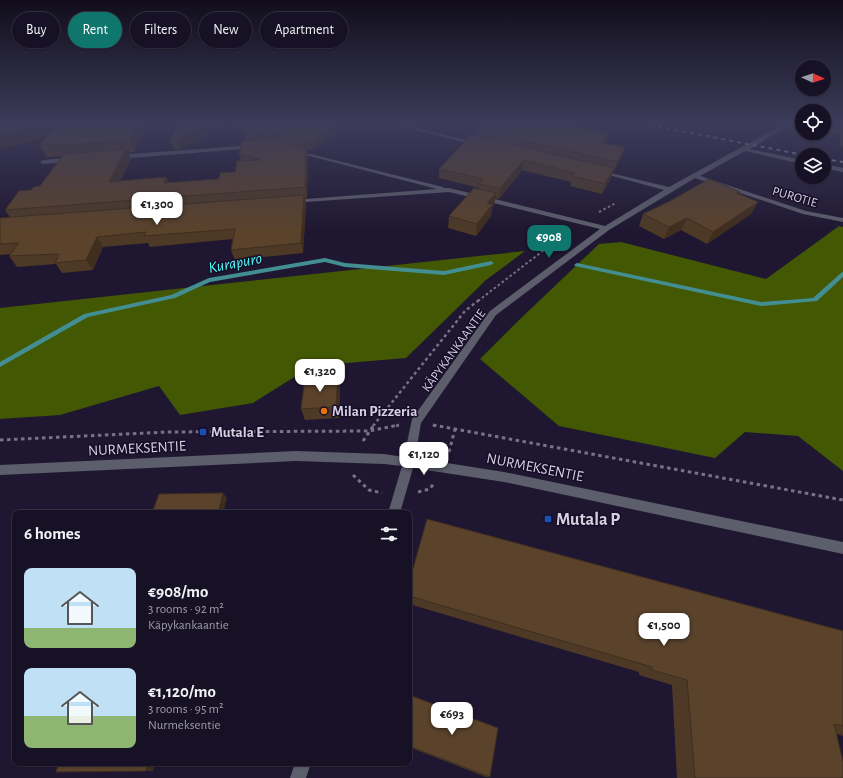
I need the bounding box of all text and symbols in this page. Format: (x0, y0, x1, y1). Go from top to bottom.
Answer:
chip: Buy (12, 12, 60, 48)
chip: Rent (68, 12, 122, 48)
chip: Filters (130, 12, 191, 48)
chip: New (199, 12, 252, 48)
chip: Apartment (260, 12, 348, 48)
north arrow (795, 60, 831, 96)
map controls (795, 60, 831, 184)
button: locate (795, 104, 831, 140)
button: layers (795, 148, 831, 184)
street label: PUROTIE (771, 185, 818, 210)
pin: €1,300 (124, 192, 190, 226)
text: €1,300 (141, 198, 173, 211)
pin: €908 (525, 225, 573, 259)
text: €908 (536, 231, 562, 244)
water label: Kurapuro (207, 250, 264, 277)
street label: KÄPYKANKAANTIE (419, 307, 488, 395)
pin: €1,320 (287, 359, 353, 393)
text: €1,320 (304, 365, 336, 378)
place label: Milan Pizzeria (332, 404, 417, 419)
marker: Milan Pizzeria (319, 406, 329, 416)
place label: Mutala E (211, 425, 264, 440)
marker: Mutala E (198, 427, 208, 437)
street label: NURMEKSENTIE (88, 438, 186, 459)
pin: €1,120 (391, 442, 457, 476)
text: €1,120 (408, 448, 440, 461)
street label: NURMEKSENTIE (485, 451, 585, 484)
place label: Mutala P (556, 511, 620, 529)
marker: Mutala P (543, 514, 553, 524)
icon: filters (378, 523, 400, 545)
text: 6 homes (24, 525, 80, 542)
text: €908/mo (148, 583, 208, 600)
icon: home (56, 584, 104, 632)
text: 3 rooms · 92 m² (148, 603, 224, 616)
pin: €1,500 (631, 613, 697, 647)
text: Käpykankaantie (148, 619, 229, 632)
text: €1,500 (648, 619, 680, 632)
text: €1,120/mo (148, 683, 216, 700)
icon: home (56, 684, 104, 732)
pin: €693 (428, 702, 476, 736)
text: 3 rooms · 95 m² (148, 703, 223, 716)
text: €693 (440, 708, 464, 721)
text: Nurmeksentie (148, 719, 221, 732)

